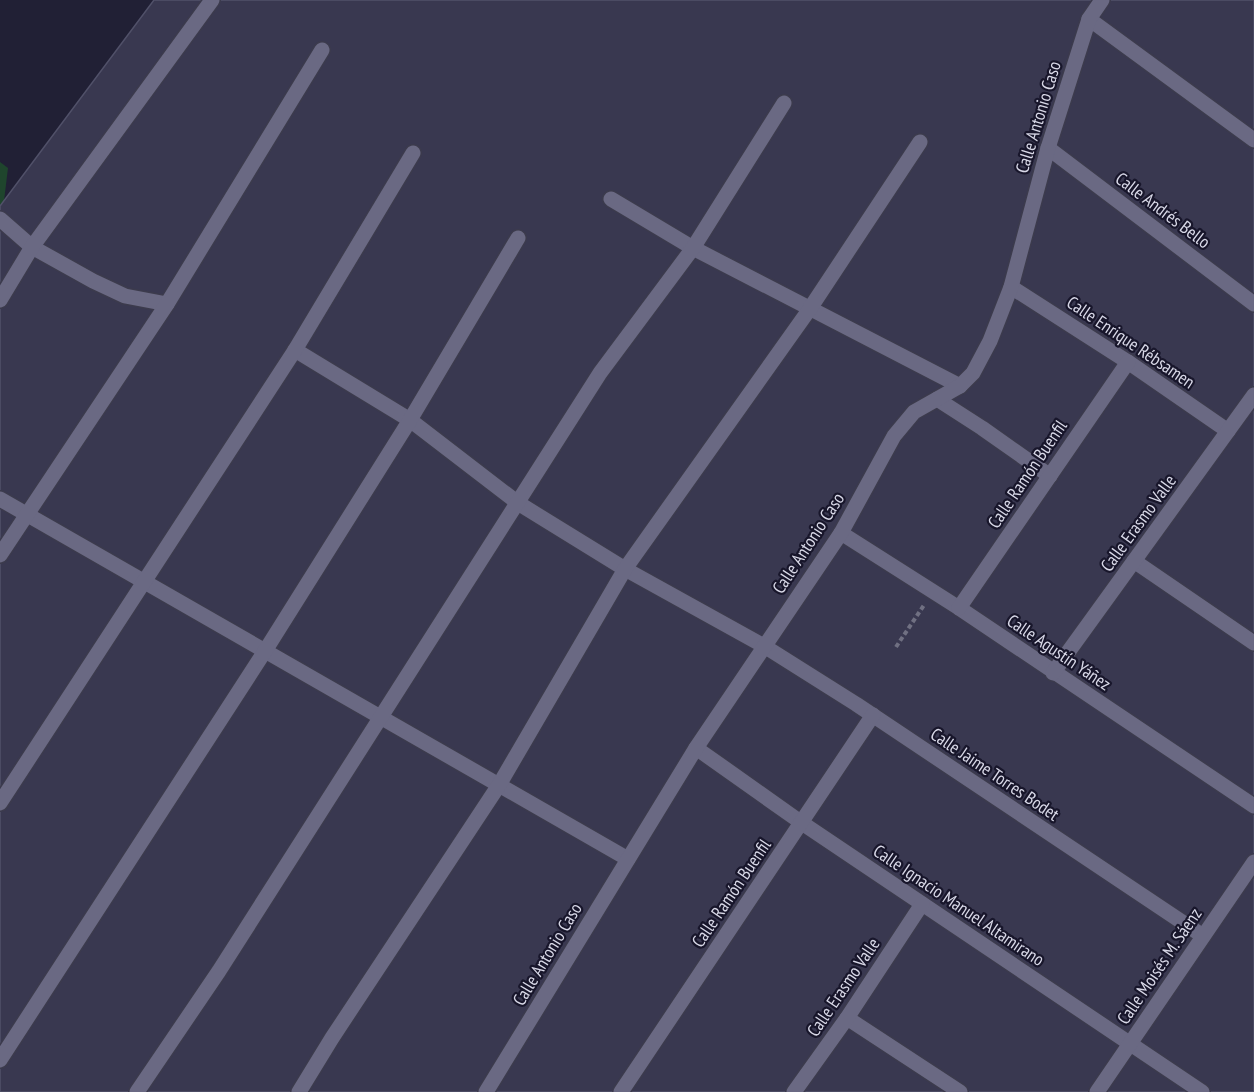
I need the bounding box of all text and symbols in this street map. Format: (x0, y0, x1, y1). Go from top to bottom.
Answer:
street label: Calle Antonio Caso (1010, 58, 1066, 176)
street label: Calle Andrés Bello (1111, 167, 1215, 253)
street label: Calle Enrique Rébsamen (1063, 291, 1199, 393)
street label: Calle Ramón Buenfil (982, 415, 1072, 532)
street label: Calle Erasmo Valle (1095, 470, 1181, 576)
street label: Calle Antonio Caso (767, 488, 849, 598)
street label: Calle Agustín Yáñez (1003, 609, 1115, 695)
street label: Calle Jaime Torres Bodet (926, 722, 1064, 826)
street label: Calle Ramón Buenfil (686, 834, 776, 951)
street label: Calle Ignacio Manuel Altamirano (869, 839, 1049, 971)
street label: Calle Antonio Caso (507, 898, 587, 1010)
street label: Calle Moisés M. Sáenz (1112, 903, 1206, 1029)
street label: Calle Erasmo Valle (802, 933, 884, 1041)

